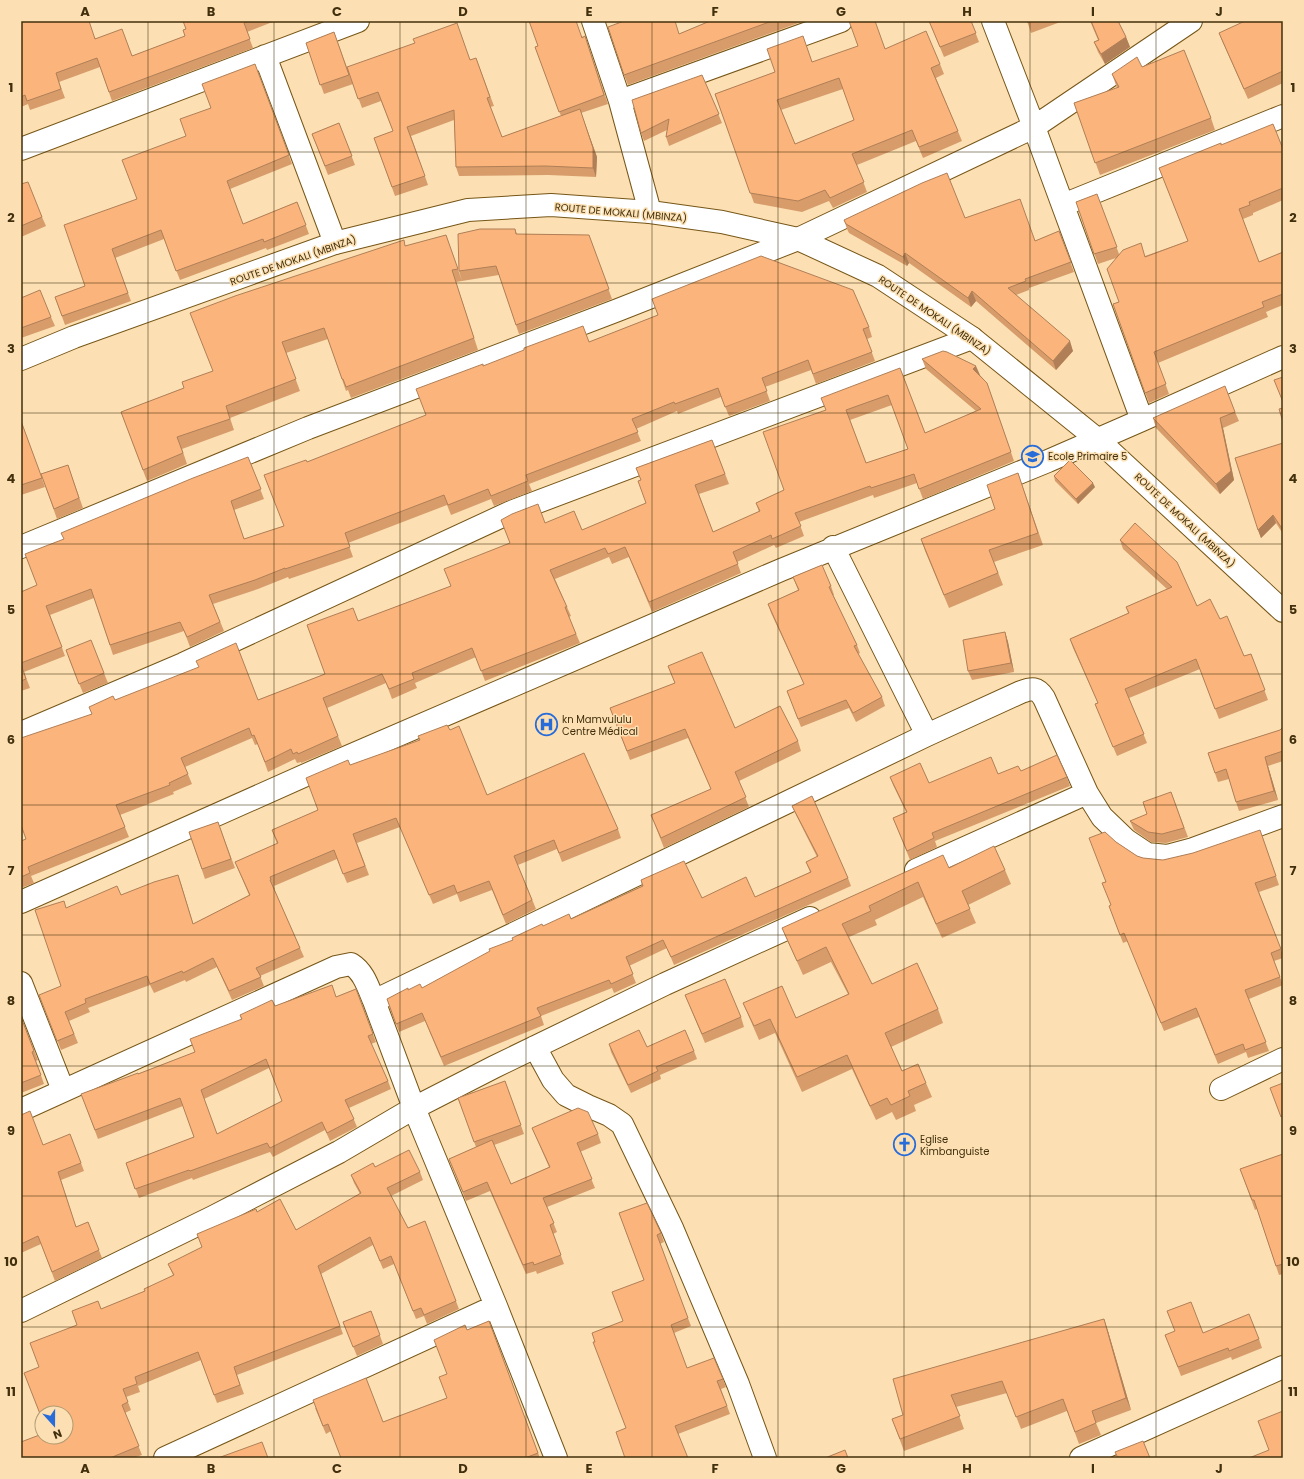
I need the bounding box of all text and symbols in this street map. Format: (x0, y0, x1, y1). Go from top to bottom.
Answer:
text: A (80, 2, 90, 21)
text: B (207, 2, 216, 21)
text: C (332, 2, 342, 21)
text: D (458, 2, 468, 21)
text: E (585, 2, 593, 21)
text: F (711, 2, 719, 21)
text: G (836, 2, 846, 21)
text: H (962, 2, 972, 21)
text: I (1091, 2, 1095, 21)
text: J (1215, 2, 1223, 21)
text: 1 (9, 78, 13, 97)
text: 1 (1291, 78, 1295, 97)
street label: ROUTE DE MOKALI (MBINZA) (554, 199, 688, 226)
text: 2 (7, 208, 15, 227)
text: 2 (1289, 208, 1297, 227)
street label: ROUTE DE MOKALI (MBINZA) (228, 232, 358, 289)
street label: ROUTE DE MOKALI (MBINZA) (875, 272, 994, 359)
text: 3 (7, 339, 15, 358)
text: 3 (1289, 339, 1297, 358)
school or university icon: Ecole Primaire 5 (1020, 443, 1046, 469)
place label: Ecole Primaire 5 (1048, 449, 1127, 464)
text: 4 (7, 469, 16, 488)
text: 4 (1289, 469, 1298, 488)
street label: ROUTE DE MOKALI (MBINZA) (1131, 470, 1238, 571)
text: 5 (7, 600, 15, 619)
text: 5 (1289, 600, 1297, 619)
hospital icon: kn Mamvululu Centre Médical (534, 712, 560, 738)
place label: kn Mamvululu Centre Médical (562, 712, 638, 739)
text: 6 (7, 730, 15, 749)
text: 6 (1289, 730, 1297, 749)
text: 7 (8, 861, 15, 880)
text: 7 (1290, 861, 1297, 880)
text: 8 (7, 991, 15, 1010)
text: 8 (1289, 991, 1297, 1010)
text: 9 (7, 1121, 15, 1140)
text: 9 (1289, 1121, 1297, 1140)
church icon: Eglise Kimbanguiste (892, 1132, 918, 1158)
place label: Eglise Kimbanguiste (920, 1132, 989, 1159)
text: 10 (4, 1252, 18, 1271)
text: 10 (1286, 1252, 1300, 1271)
text: 11 (6, 1382, 16, 1401)
text: 11 (1288, 1382, 1298, 1401)
north arrow (34, 1405, 74, 1445)
text: N (51, 1425, 64, 1443)
text: A (80, 1459, 90, 1478)
text: B (207, 1459, 216, 1478)
text: C (332, 1459, 342, 1478)
text: D (458, 1459, 468, 1478)
text: E (585, 1459, 593, 1478)
text: F (711, 1459, 719, 1478)
text: G (836, 1459, 846, 1478)
text: H (962, 1459, 972, 1478)
text: I (1091, 1459, 1095, 1478)
text: J (1215, 1459, 1223, 1478)

